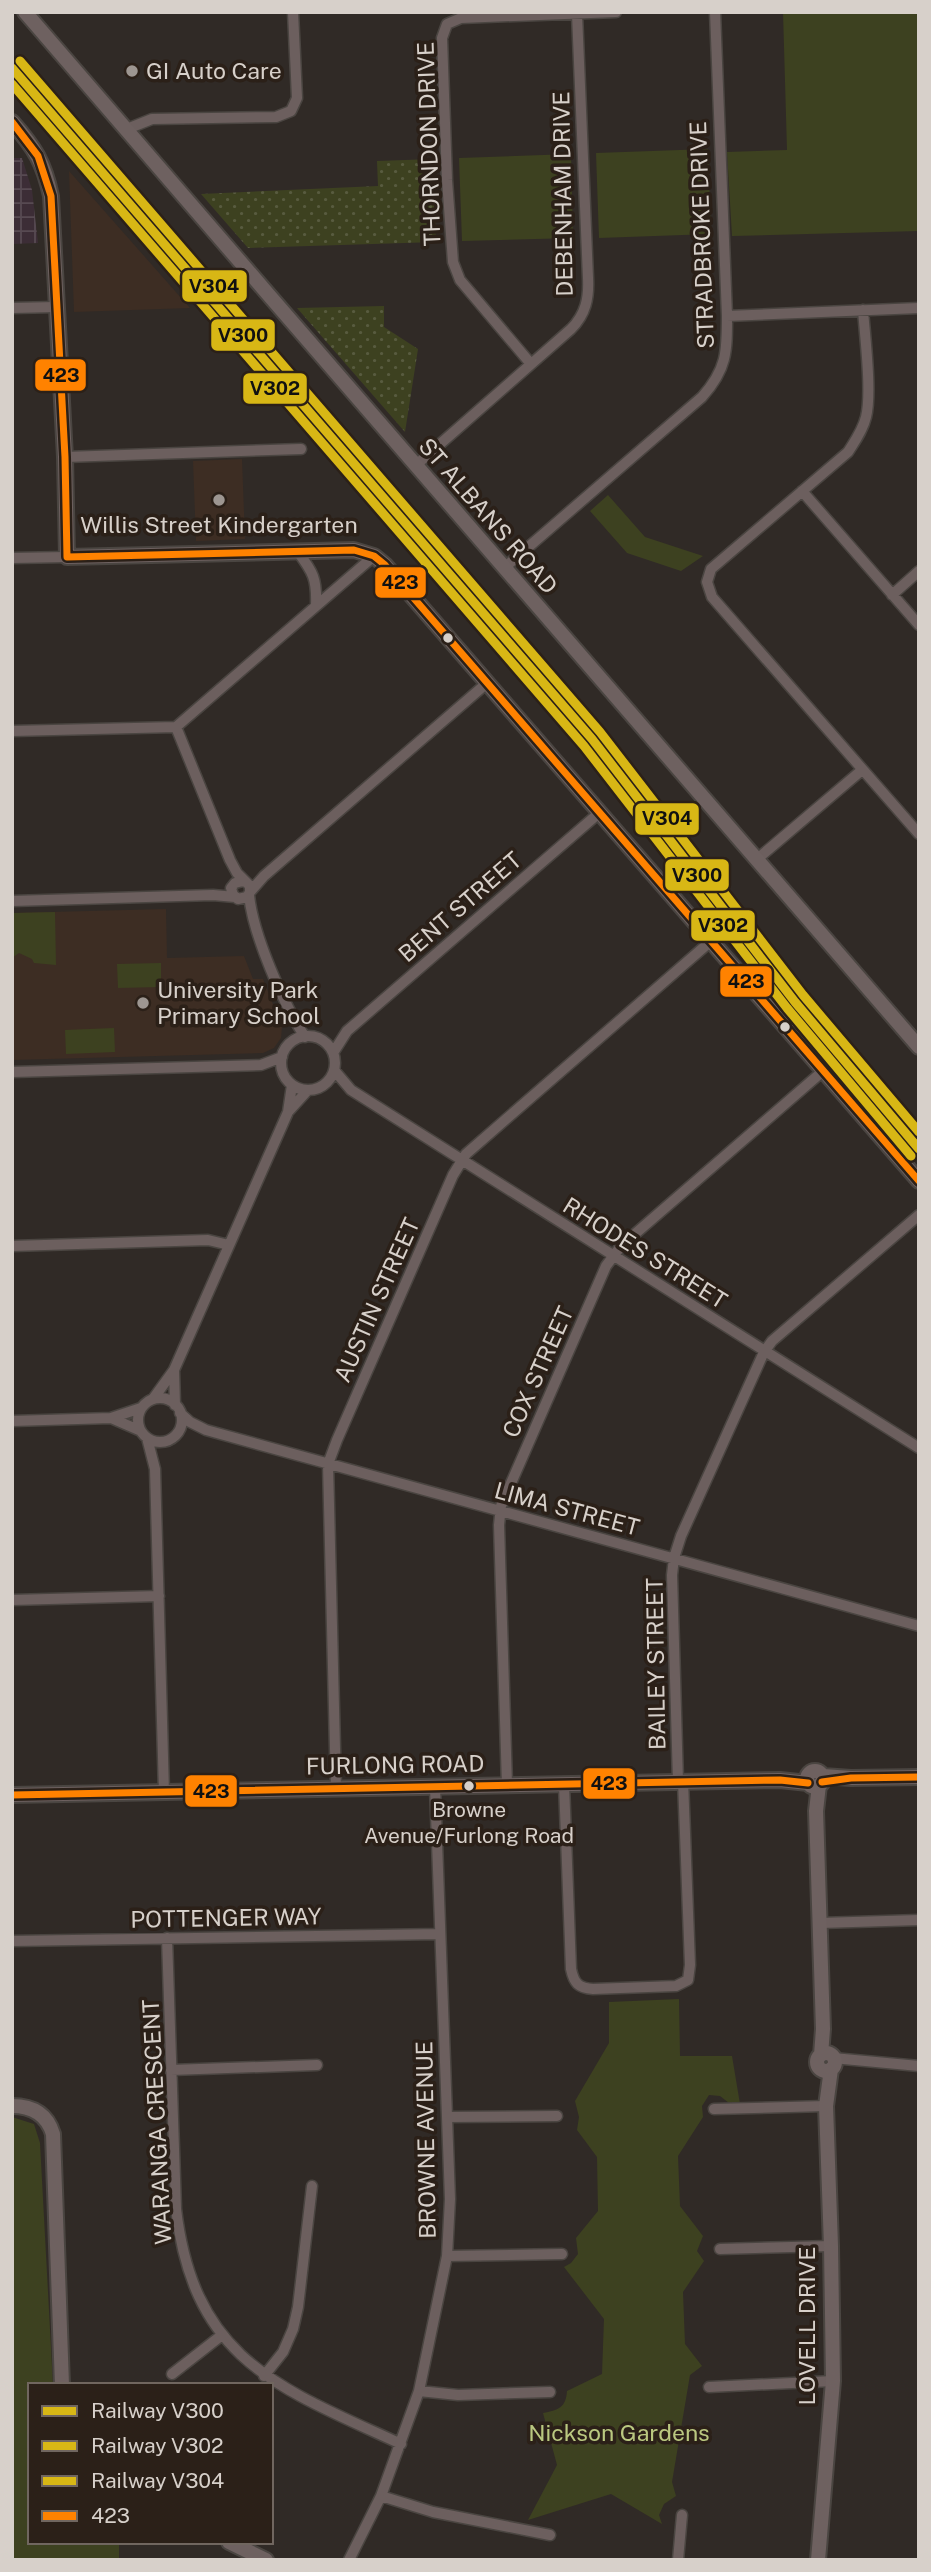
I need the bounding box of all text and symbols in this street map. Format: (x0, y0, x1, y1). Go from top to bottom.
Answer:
street label: THORNDON DRIVE (411, 41, 446, 247)
place label: GI Auto Care (146, 57, 282, 84)
marker: GI Auto Care (124, 63, 140, 79)
street label: DEBENHAM DRIVE (547, 91, 578, 297)
street label: STRADBROKE DRIVE (684, 121, 719, 349)
line badge: V304 (181, 269, 248, 303)
text: V304 (189, 275, 239, 297)
line badge: V300 (210, 318, 276, 352)
text: V300 (218, 324, 268, 346)
line badge: 423 (34, 358, 87, 392)
text: 423 (42, 364, 80, 386)
line badge: V302 (242, 372, 308, 405)
text: V302 (250, 377, 300, 399)
street label: ST ALBANS ROAD (413, 432, 563, 599)
marker: Willis Street Kindergarten (211, 492, 227, 508)
place label: Willis Street Kindergarten (80, 511, 358, 538)
line badge: 423 (374, 566, 427, 599)
text: 423 (381, 571, 419, 593)
unlabelled marker (441, 631, 455, 645)
line badge: V304 (634, 802, 700, 836)
text: V304 (642, 807, 692, 829)
street label: BENT STREET (393, 846, 527, 967)
line badge: V300 (664, 858, 730, 892)
text: V300 (672, 864, 722, 886)
line badge: V302 (690, 909, 756, 942)
text: V302 (698, 914, 748, 936)
line badge: 423 (719, 965, 773, 998)
text: 423 (727, 970, 765, 992)
place label: University Park Primary School (157, 976, 320, 1029)
marker: University Park Primary School (135, 995, 151, 1011)
unlabelled marker (778, 1020, 792, 1034)
street label: RHODES STREET (558, 1191, 733, 1314)
street label: AUSTIN STREET (328, 1213, 425, 1386)
street label: COX STREET (497, 1302, 579, 1442)
street label: LIMA STREET (492, 1476, 643, 1541)
street label: BAILEY STREET (640, 1577, 671, 1750)
street label: FURLONG ROAD (306, 1749, 484, 1780)
line badge: 423 (582, 1767, 636, 1800)
text: 423 (590, 1772, 628, 1794)
line badge: 423 (184, 1774, 238, 1808)
marker: Browne Avenue/Furlong Road (462, 1779, 476, 1793)
text: 423 (192, 1780, 230, 1802)
place label: Browne Avenue/Furlong Road (364, 1797, 574, 1848)
street label: POTTENGER WAY (130, 1902, 322, 1933)
street label: WARANGA CRESCENT (137, 1998, 176, 2246)
street label: BROWNE AVENUE (410, 2041, 441, 2239)
street label: LOVELL DRIVE (793, 2246, 820, 2406)
legend (28, 2383, 273, 2544)
text: Railway V300 (91, 2398, 224, 2423)
park label: Nickson Gardens (528, 2419, 710, 2446)
text: Railway V302 (91, 2433, 224, 2458)
text: Railway V304 (91, 2468, 224, 2493)
text: 423 (91, 2503, 130, 2528)

